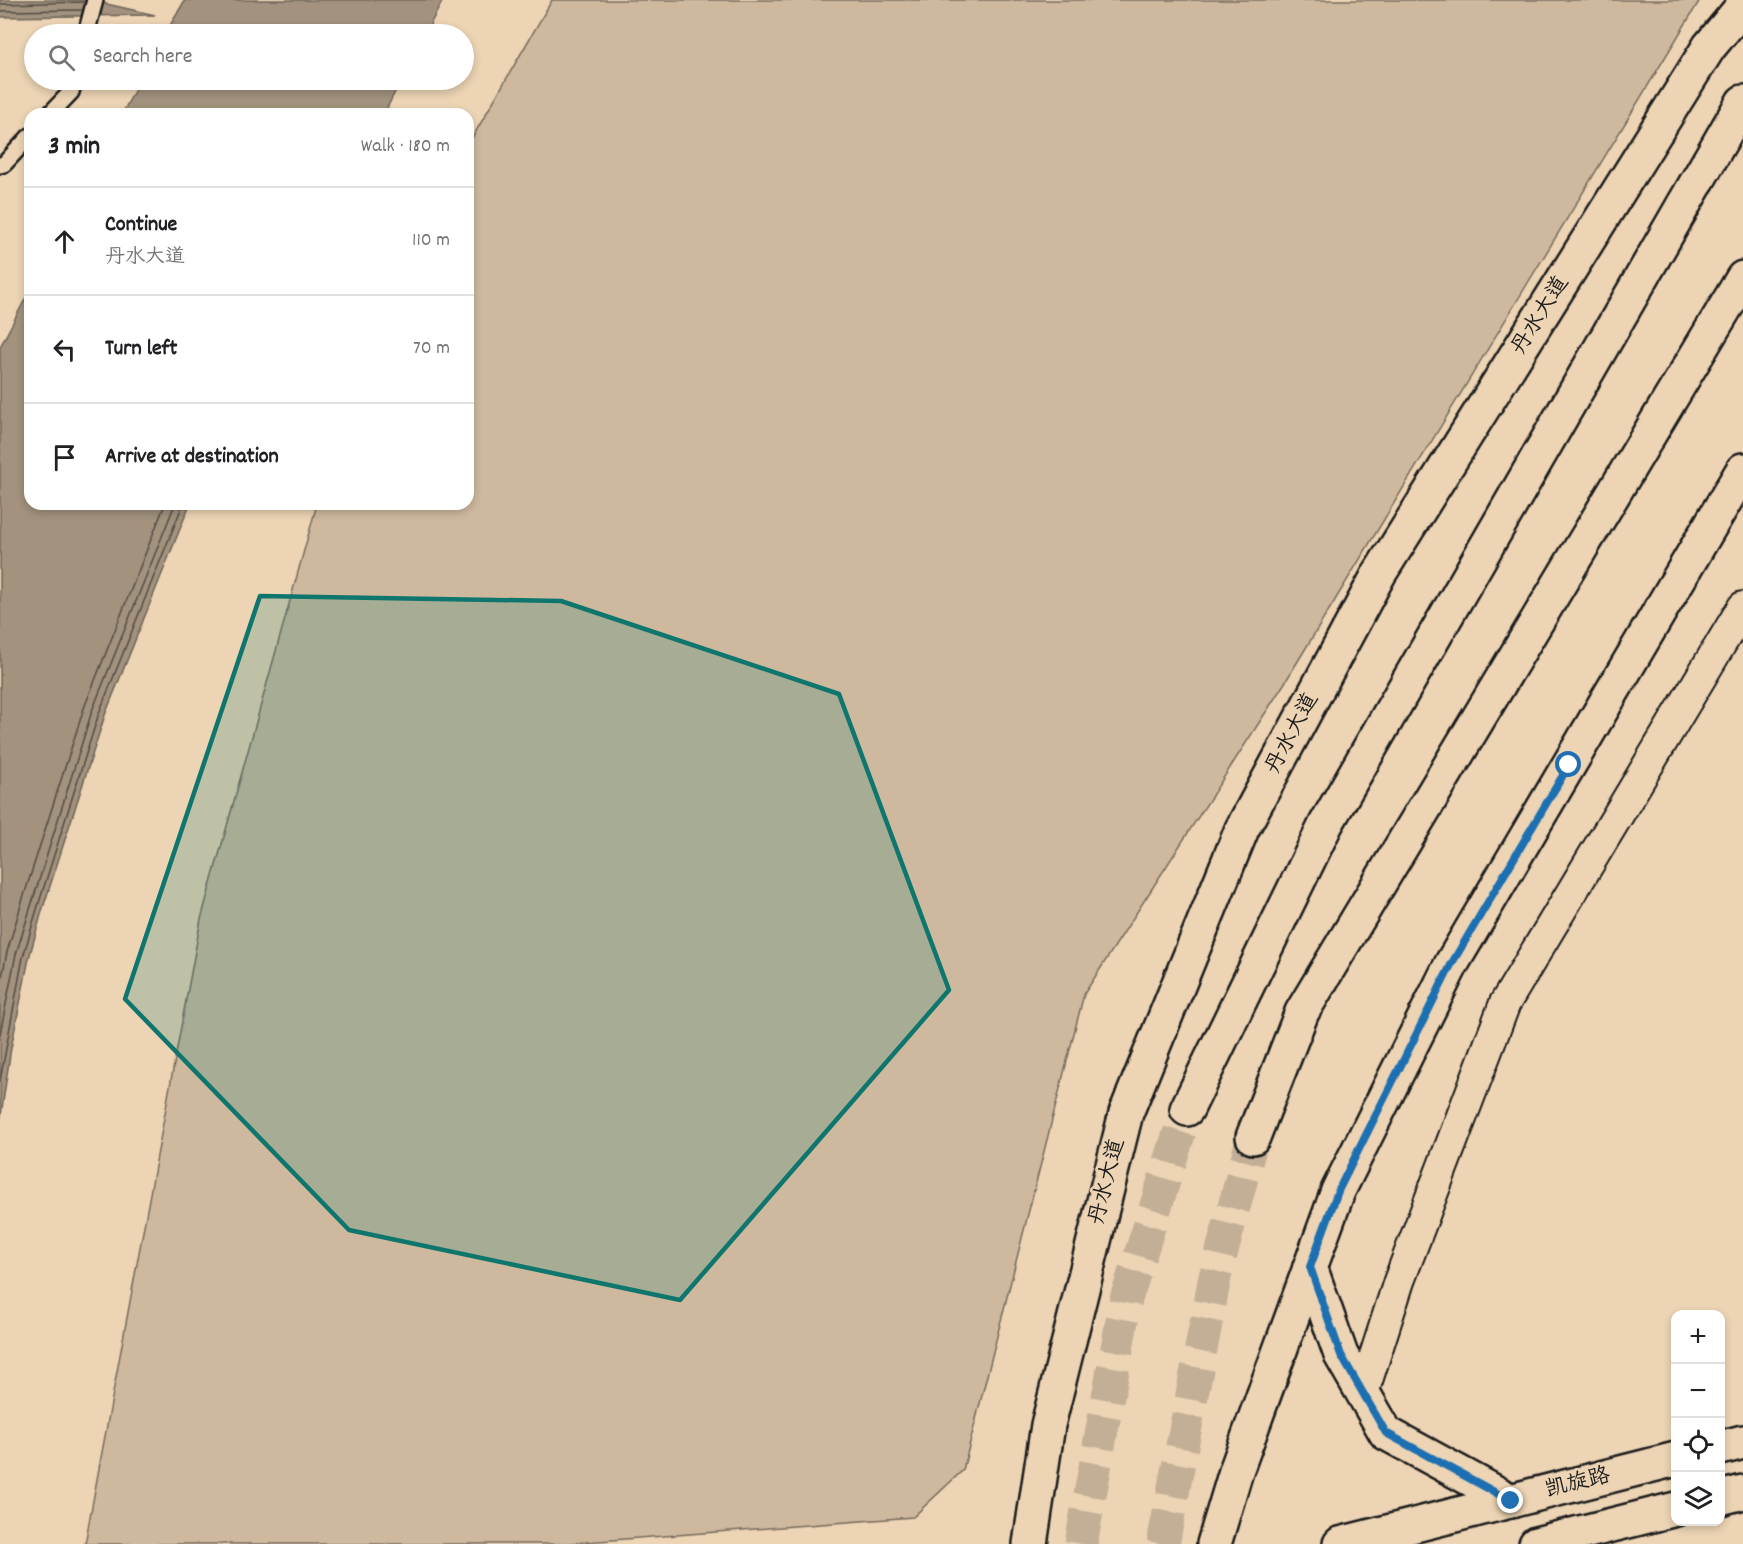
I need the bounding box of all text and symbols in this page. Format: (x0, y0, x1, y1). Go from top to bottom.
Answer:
search box (24, 24, 474, 90)
icon: search (45, 41, 78, 74)
text: Search here (93, 42, 192, 73)
text: 3 min (48, 129, 100, 166)
text: Walk · 180 m (361, 133, 450, 161)
text: Continue (105, 210, 177, 241)
icon: ahead (48, 225, 81, 258)
text: 110 m (412, 227, 450, 255)
text: 丹水大道 (105, 244, 185, 272)
street label: 丹水大道 (1505, 270, 1577, 362)
icon: left (48, 333, 81, 366)
text: Turn left (105, 334, 177, 365)
text: 70 m (413, 335, 450, 363)
icon: arrive (48, 441, 81, 474)
text: Arrive at destination (105, 442, 279, 473)
street label: 丹水大道 (1259, 688, 1327, 780)
route start (1555, 751, 1581, 777)
street label: 丹水大道 (1082, 1136, 1134, 1228)
map controls (1671, 1310, 1725, 1526)
button: + (1671, 1310, 1725, 1364)
button: − (1671, 1364, 1725, 1418)
button: locate (1671, 1418, 1725, 1472)
street label: 凯旋路 (1542, 1461, 1614, 1507)
button: layers (1671, 1472, 1725, 1526)
route end (1497, 1487, 1523, 1513)

